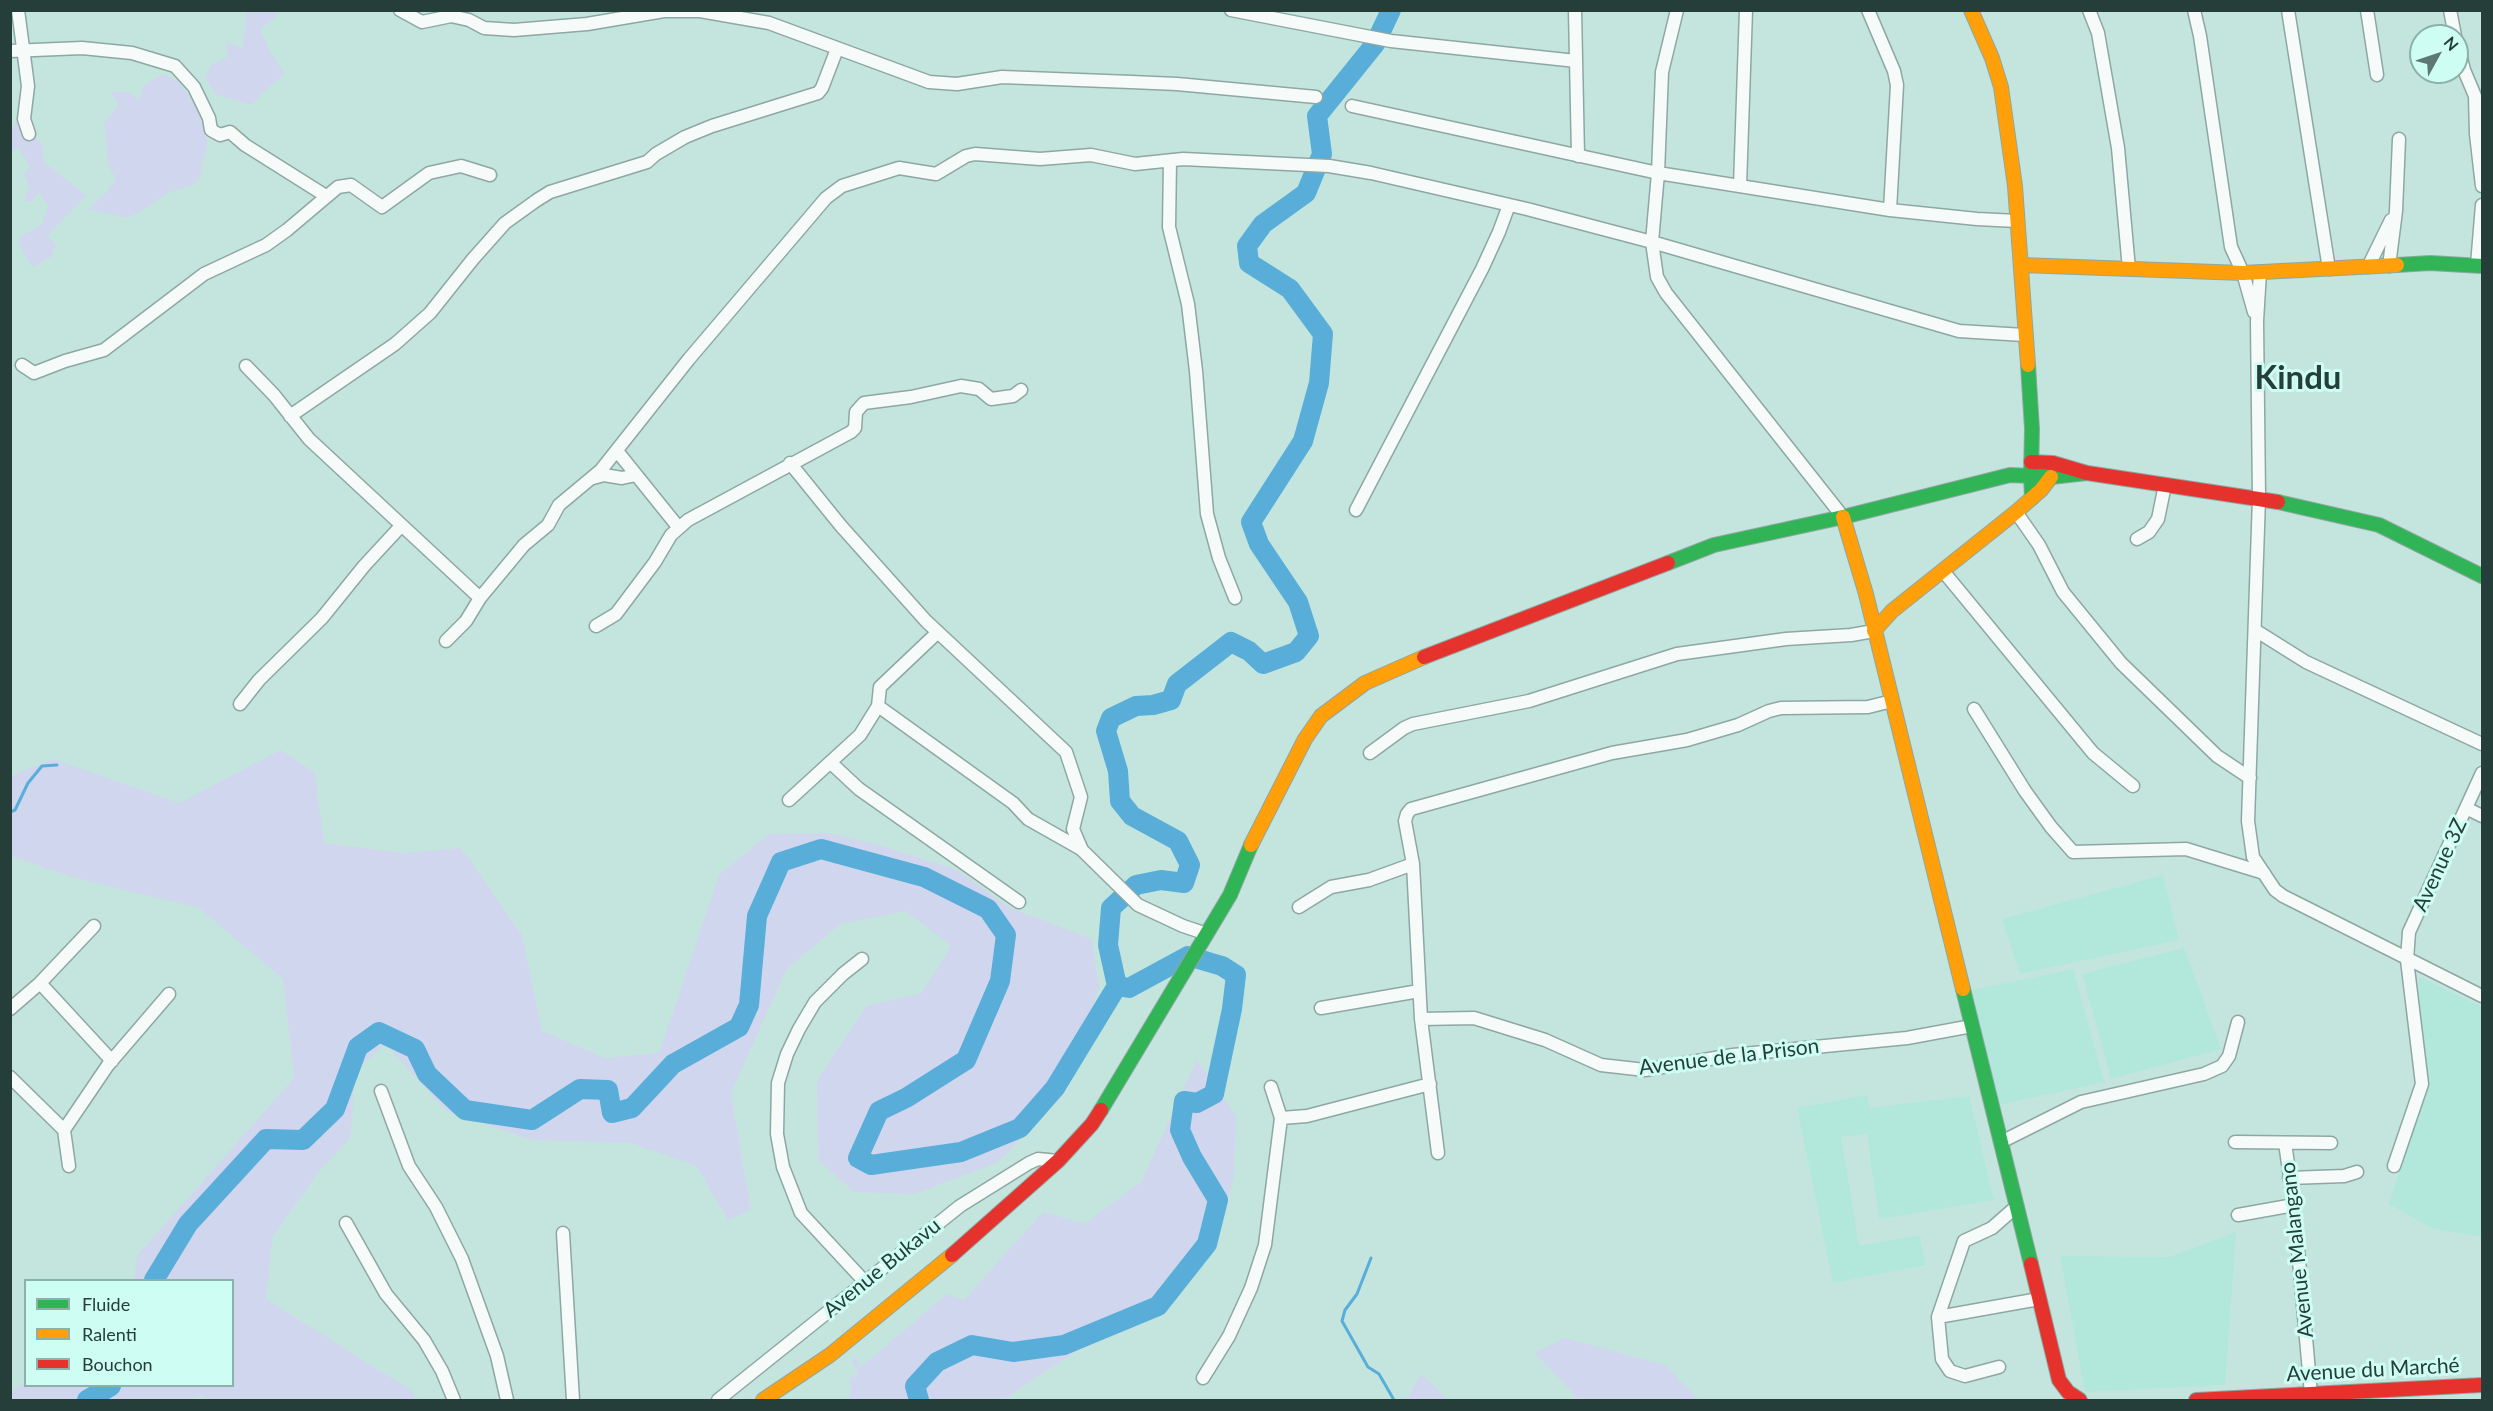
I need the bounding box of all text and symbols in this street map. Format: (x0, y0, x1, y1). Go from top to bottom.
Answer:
north arrow (2409, 24, 2469, 84)
text: N (2440, 33, 2463, 54)
district label: Kindu (2255, 358, 2341, 398)
street label: Avenue 3Z (2408, 814, 2472, 916)
street label: Avenue de la Prison (1637, 1033, 1821, 1081)
street label: Avenue Malangano (2275, 1161, 2319, 1339)
street label: Avenue Bukavu (818, 1213, 946, 1323)
legend (24, 1279, 234, 1387)
text: Fluide (82, 1293, 130, 1315)
text: Ralenti (82, 1323, 137, 1345)
text: Bouchon (82, 1353, 153, 1375)
street label: Avenue du Marché (2286, 1353, 2460, 1387)

